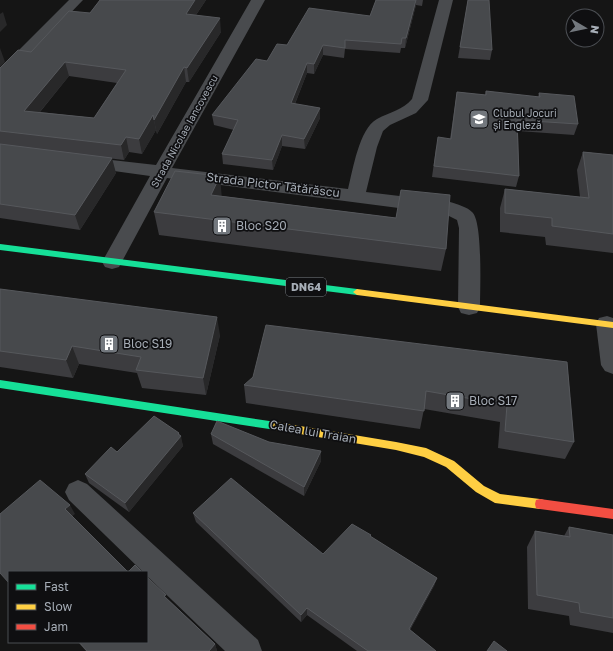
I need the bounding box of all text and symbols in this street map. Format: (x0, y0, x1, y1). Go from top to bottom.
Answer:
north arrow (565, 8, 605, 48)
text: N (588, 24, 602, 35)
street label: Strada Nicolae Iancovescu (148, 73, 220, 189)
place label: Clubul Jocuri și Engleză (493, 107, 557, 132)
school or university icon: Clubul Jocuri și Engleză (468, 108, 490, 130)
street label: Strada Pictor Tătărăscu (206, 169, 341, 200)
building icon: Bloc S20 (211, 215, 233, 237)
place label: Bloc S20 (236, 218, 287, 233)
road number: DN64 (286, 278, 326, 296)
building icon: Bloc S19 (98, 333, 120, 355)
place label: Bloc S19 (123, 336, 172, 351)
building icon: Bloc S17 (444, 390, 466, 412)
place label: Bloc S17 (469, 393, 517, 408)
street label: Calea lui Traian (269, 416, 358, 447)
legend (8, 571, 148, 643)
text: Fast (44, 579, 69, 594)
text: Slow (44, 599, 72, 614)
text: Jam (44, 619, 68, 634)

